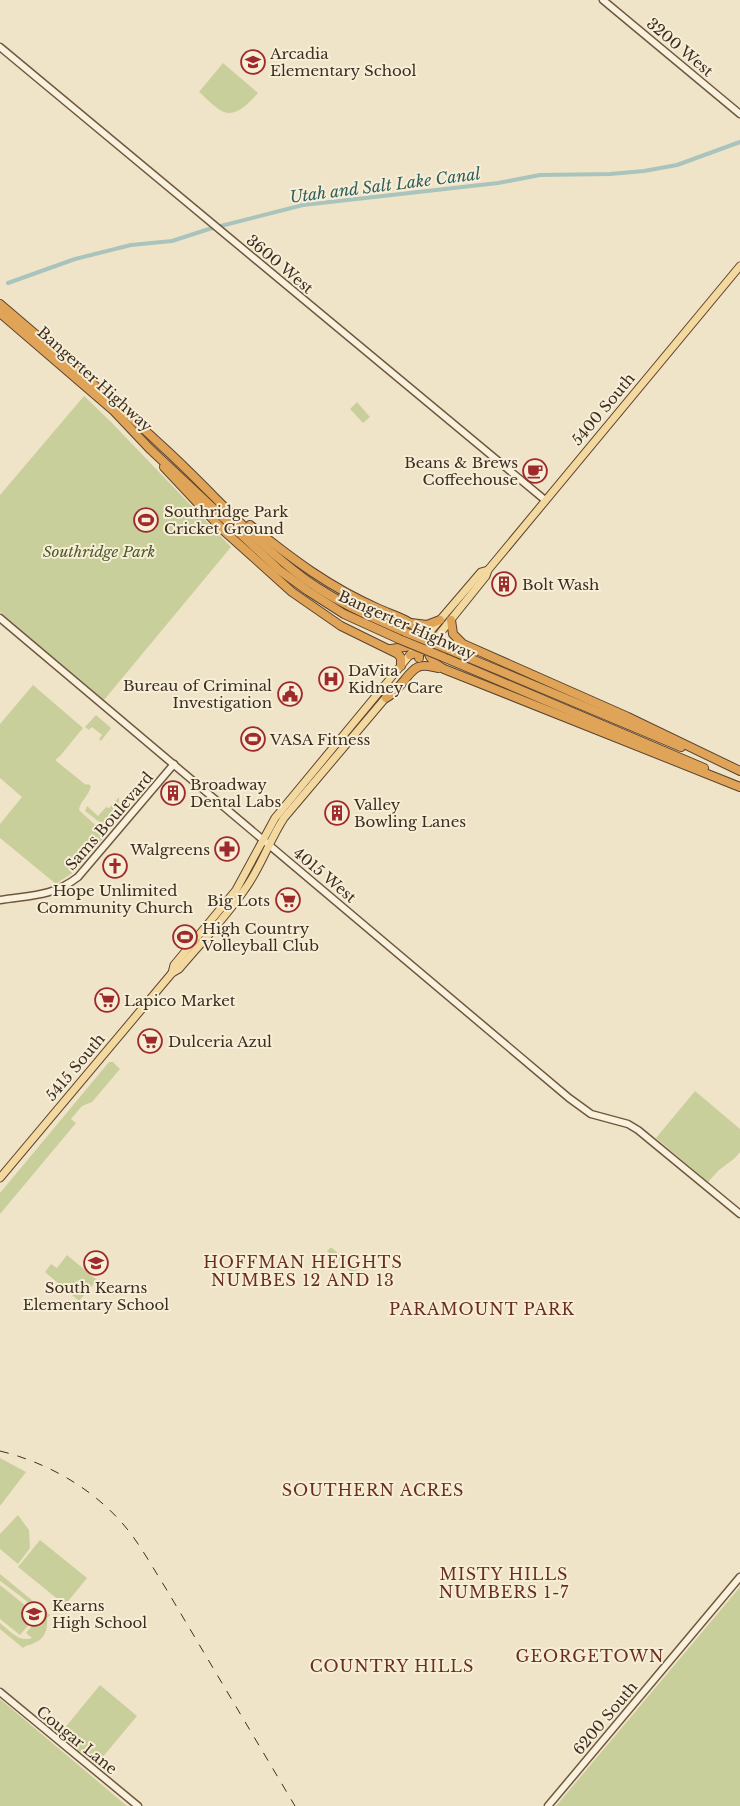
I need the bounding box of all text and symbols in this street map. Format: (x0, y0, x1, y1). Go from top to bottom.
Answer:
street label: 3200 West (643, 14, 717, 81)
place label: Arcadia Elementary School (269, 44, 417, 80)
school or university icon: Arcadia Elementary School (240, 49, 266, 75)
water label: Utah and Salt Lake Canal (289, 163, 482, 207)
street label: 3600 West (243, 231, 318, 298)
street label: Bangerter Highway (34, 322, 157, 436)
street label: 5400 South (567, 369, 639, 449)
place label: Beans & Brews Coffeehouse (404, 453, 518, 489)
cafe icon: Beans & Brews Coffeehouse (522, 458, 548, 484)
place label: Southridge Park Cricket Ground (164, 502, 289, 538)
sports icon: Southridge Park Cricket Ground (133, 507, 159, 533)
park label: Southridge Park (43, 542, 155, 561)
building icon: Bolt Wash (491, 571, 517, 597)
place label: Bolt Wash (522, 575, 599, 594)
street label: Bangerter Highway (335, 586, 479, 664)
place label: DaVita Kidney Care (348, 661, 443, 697)
hospital icon: DaVita Kidney Care (318, 666, 344, 692)
place label: Bureau of Criminal Investigation (123, 676, 272, 712)
public building icon: Bureau of Criminal Investigation (277, 681, 303, 707)
sports icon: VASA Fitness (240, 726, 266, 752)
place label: VASA Fitness (269, 730, 370, 749)
street label: Sams Boulevard (61, 768, 157, 874)
place label: Broadway Dental Labs (190, 775, 281, 811)
building icon: Broadway Dental Labs (160, 780, 186, 806)
place label: Valley Bowling Lanes (353, 795, 466, 831)
building icon: Valley Bowling Lanes (324, 800, 350, 826)
pharmacy icon: Walgreens (214, 836, 240, 862)
place label: Walgreens (129, 840, 210, 859)
street label: 4015 West (290, 843, 360, 907)
church icon: Hope Unlimited Community Church (102, 853, 128, 879)
place label: Hope Unlimited Community Church (37, 881, 193, 917)
supermarket icon: Big Lots (275, 887, 301, 913)
place label: Big Lots (207, 891, 270, 910)
place label: High Country Volleyball Club (201, 919, 319, 955)
sports icon: High Country Volleyball Club (172, 924, 198, 950)
supermarket icon: Lapico Market (94, 987, 120, 1013)
place label: Lapico Market (124, 991, 236, 1010)
supermarket icon: Dulceria Azul (137, 1028, 163, 1054)
street label: 5415 South (41, 1029, 109, 1105)
place label: Dulceria Azul (168, 1032, 272, 1051)
school or university icon: South Kearns Elementary School (83, 1250, 109, 1276)
district label: HOFFMAN HEIGHTS NUMBES 12 AND 13 (203, 1252, 403, 1290)
place label: South Kearns Elementary School (23, 1278, 169, 1314)
district label: PARAMOUNT PARK (389, 1299, 575, 1319)
district label: SOUTHERN ACRES (282, 1480, 464, 1500)
district label: MISTY HILLS NUMBERS 1-7 (439, 1564, 569, 1602)
place label: Kearns High School (52, 1596, 147, 1632)
school or university icon: Kearns High School (21, 1601, 47, 1627)
district label: GEORGETOWN (515, 1646, 665, 1666)
district label: COUNTRY HILLS (310, 1656, 474, 1676)
street label: 6200 South (569, 1677, 641, 1759)
street label: Cougar Lane (33, 1702, 121, 1778)

